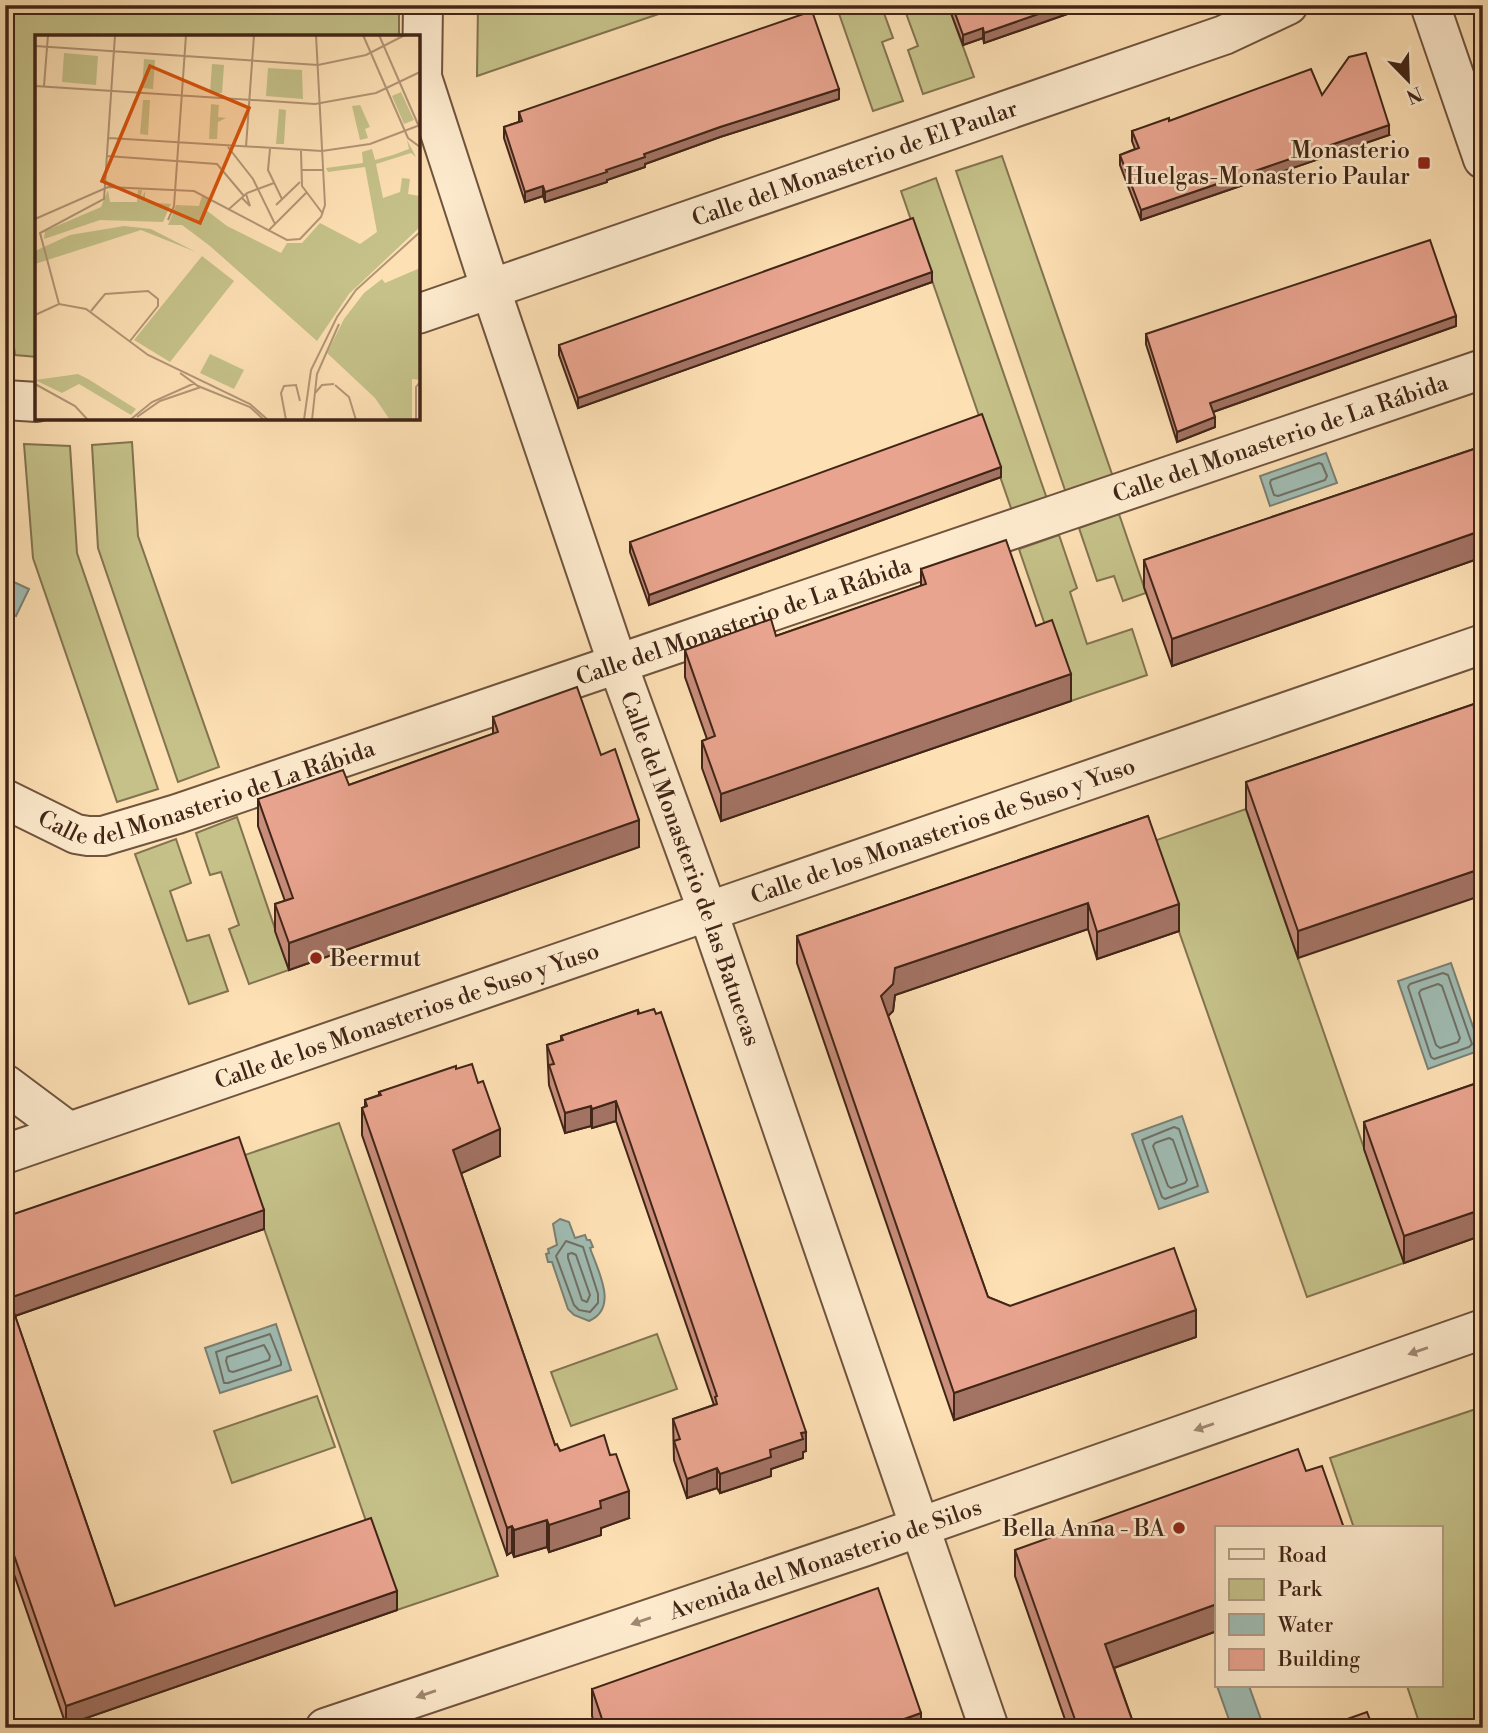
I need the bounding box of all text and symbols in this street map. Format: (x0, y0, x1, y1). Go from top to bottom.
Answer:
inset map (35, 35, 420, 420)
north arrow (1372, 46, 1442, 116)
text: N (1403, 81, 1426, 109)
street label: Calle del Monasterio de El Paular (688, 95, 1021, 233)
place label: Monasterio Huelgas-Monasterio Paular (1126, 137, 1410, 191)
marker: Monasterio Huelgas-Monasterio Paular (1416, 155, 1432, 171)
street label: Calle del Monasterio de La Rábida (1109, 369, 1452, 509)
street label: Calle del Monasterio de La Rábida (572, 552, 916, 692)
street label: Calle del Monasterio de las Batuecas (614, 688, 766, 1050)
street label: Calle del Monasterio de La Rábida (33, 735, 379, 851)
street label: Calle de los Monasterios de Suso y Yuso (747, 752, 1139, 911)
street label: Calle de los Monasterios de Suso y Yuso (211, 937, 603, 1096)
place label: Beermut (329, 945, 421, 973)
marker: Beermut (308, 950, 324, 966)
one-way arrow (1408, 1346, 1429, 1357)
one-way arrow (1193, 1422, 1214, 1433)
street label: Avenida del Monasterio de Silos (665, 1493, 986, 1627)
place label: Bella Anna - BA (1002, 1515, 1166, 1543)
marker: Bella Anna - BA (1171, 1520, 1187, 1536)
legend (1215, 1526, 1442, 1688)
text: Road (1278, 1543, 1327, 1569)
text: Park (1278, 1577, 1323, 1603)
text: Water (1277, 1613, 1333, 1639)
one-way arrow (631, 1616, 652, 1627)
text: Building (1277, 1647, 1360, 1673)
one-way arrow (415, 1689, 436, 1700)

